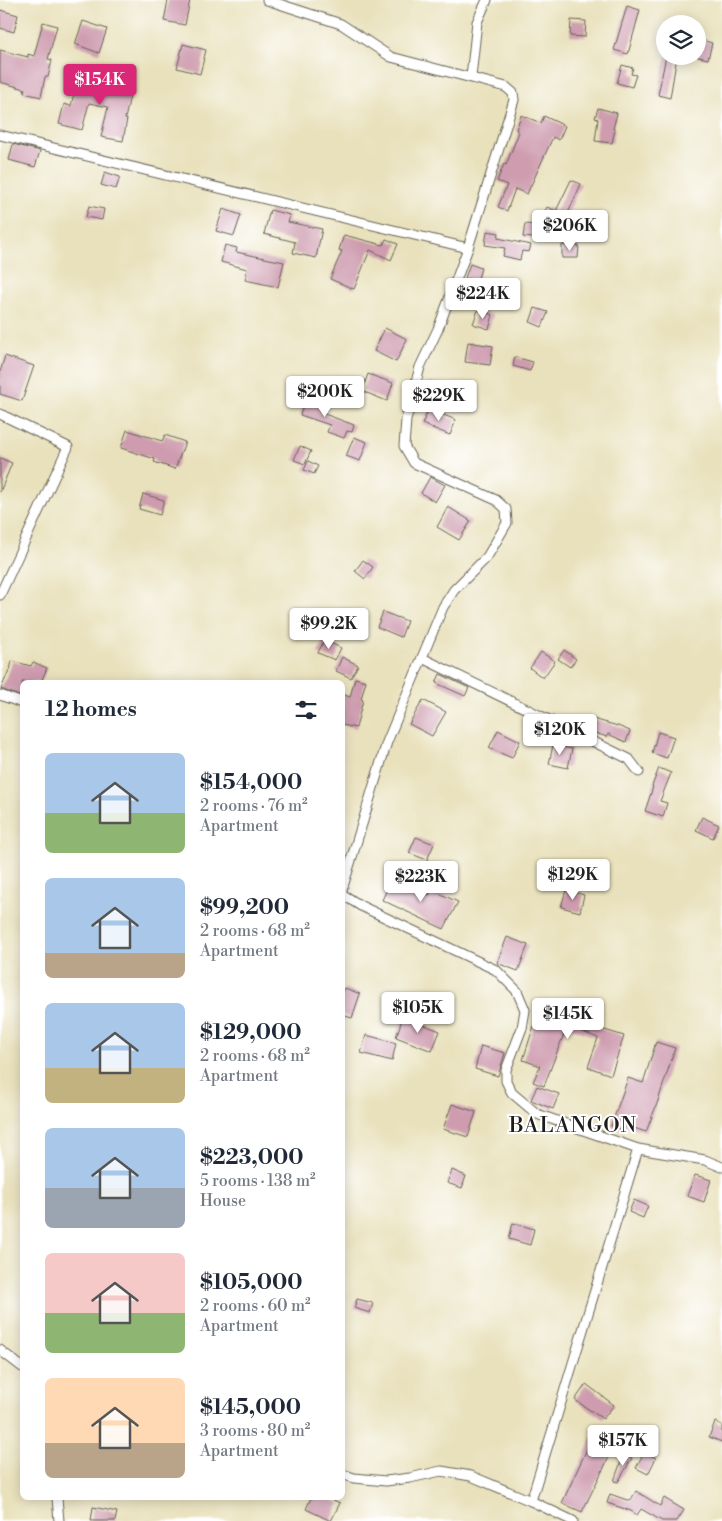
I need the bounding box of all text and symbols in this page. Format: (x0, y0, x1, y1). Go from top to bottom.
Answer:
map controls (656, 15, 706, 65)
button: layers (656, 15, 706, 65)
pin: $154K (65, 64, 135, 106)
text: $154K (74, 70, 126, 90)
pin: $206K (535, 210, 605, 252)
text: $206K (543, 216, 597, 236)
pin: $224K (448, 278, 518, 320)
text: $224K (456, 284, 510, 304)
pin: $200K (290, 376, 360, 418)
pin: $229K (404, 380, 474, 422)
text: $200K (297, 382, 353, 402)
text: $229K (413, 386, 465, 406)
pin: $99.2K (288, 608, 370, 650)
text: $99.2K (300, 614, 358, 634)
icon: filters (292, 696, 320, 724)
text: 12 homes (45, 697, 137, 723)
pin: $120K (525, 714, 595, 756)
text: $120K (534, 720, 586, 740)
text: $154,000 (200, 770, 302, 796)
icon: home (85, 773, 145, 833)
text: 2 rooms · 76 m² (200, 796, 308, 816)
text: Apartment (200, 816, 279, 836)
pin: $129K (538, 858, 608, 901)
pin: $223K (386, 860, 456, 903)
text: $129K (548, 865, 598, 885)
text: $223K (395, 867, 447, 887)
text: $99,200 (200, 895, 289, 921)
icon: home (85, 898, 145, 958)
text: 2 rooms · 68 m² (200, 921, 310, 941)
text: Apartment (200, 941, 279, 961)
pin: $105K (383, 992, 453, 1034)
text: $105K (392, 998, 444, 1018)
pin: $145K (533, 998, 603, 1040)
text: $145K (543, 1004, 593, 1024)
text: $129,000 (200, 1020, 302, 1046)
icon: home (85, 1023, 145, 1083)
text: 2 rooms · 68 m² (200, 1046, 310, 1066)
text: Apartment (200, 1066, 279, 1086)
district label: BALANGON (508, 1113, 637, 1139)
text: $223,000 (200, 1145, 304, 1171)
icon: home (85, 1148, 145, 1208)
text: 5 rooms · 138 m² (200, 1171, 316, 1191)
text: House (200, 1191, 246, 1211)
text: $105,000 (200, 1270, 302, 1296)
icon: home (85, 1273, 145, 1333)
text: 2 rooms · 60 m² (200, 1296, 311, 1316)
text: Apartment (200, 1316, 279, 1336)
text: $145,000 (200, 1395, 301, 1421)
icon: home (85, 1398, 145, 1458)
text: 3 rooms · 80 m² (200, 1421, 310, 1441)
pin: $157K (588, 1424, 658, 1467)
text: $157K (598, 1431, 648, 1451)
text: Apartment (200, 1441, 279, 1461)

